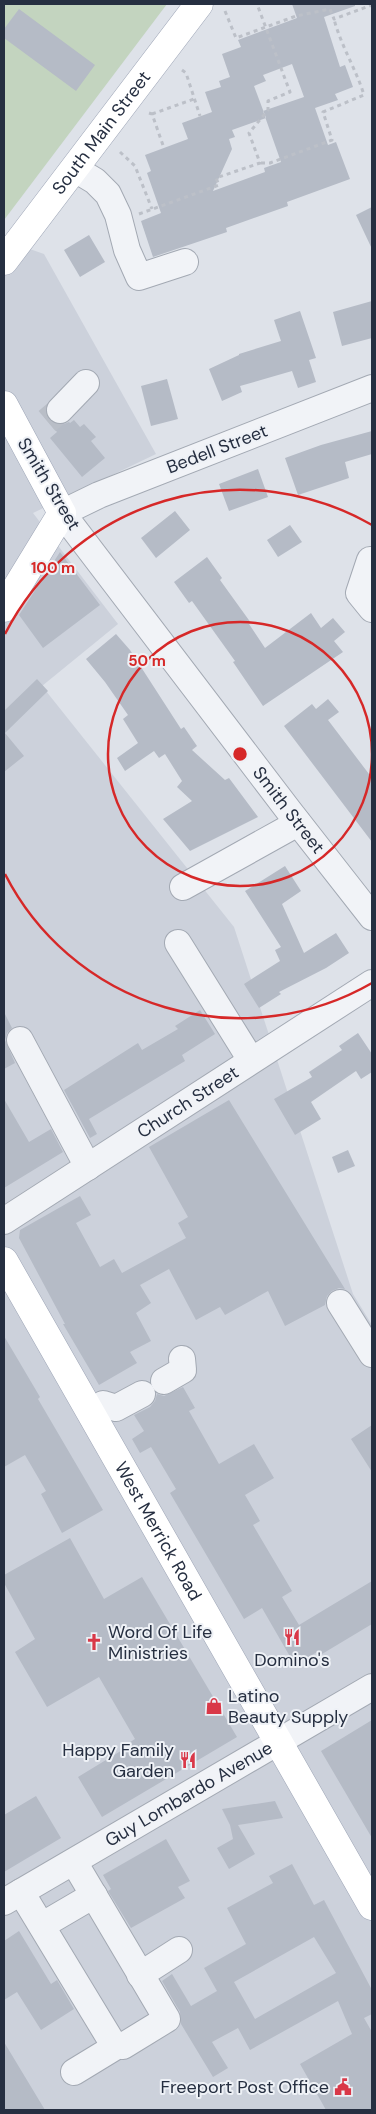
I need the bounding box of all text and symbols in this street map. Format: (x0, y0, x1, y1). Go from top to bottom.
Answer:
street label: South Main Street (47, 66, 156, 199)
street label: Bedell Street (163, 419, 271, 479)
street label: Smith Street (12, 433, 86, 535)
text: 100 m (31, 558, 75, 578)
text: 50 m (128, 651, 166, 671)
centre of rings (231, 745, 249, 763)
street label: Smith Street (247, 762, 330, 859)
street label: Church Street (132, 1060, 243, 1144)
street label: West Merrick Road (109, 1457, 207, 1605)
place label: Word Of Life Ministries (108, 1620, 212, 1665)
restaurant icon: Domino's (282, 1627, 302, 1647)
church icon: Word Of Life Ministries (84, 1632, 104, 1652)
place label: Domino's (254, 1648, 330, 1672)
place label: Latino Beauty Supply (228, 1684, 348, 1729)
shop icon: Latino Beauty Supply (204, 1696, 224, 1716)
street label: Guy Lombardo Avenue (101, 1736, 277, 1852)
place label: Happy Family Garden (62, 1738, 174, 1783)
restaurant icon: Happy Family Garden (178, 1750, 198, 1770)
place label: Freeport Post Office (160, 2075, 329, 2099)
public building icon: Freeport Post Office (333, 2077, 353, 2097)

